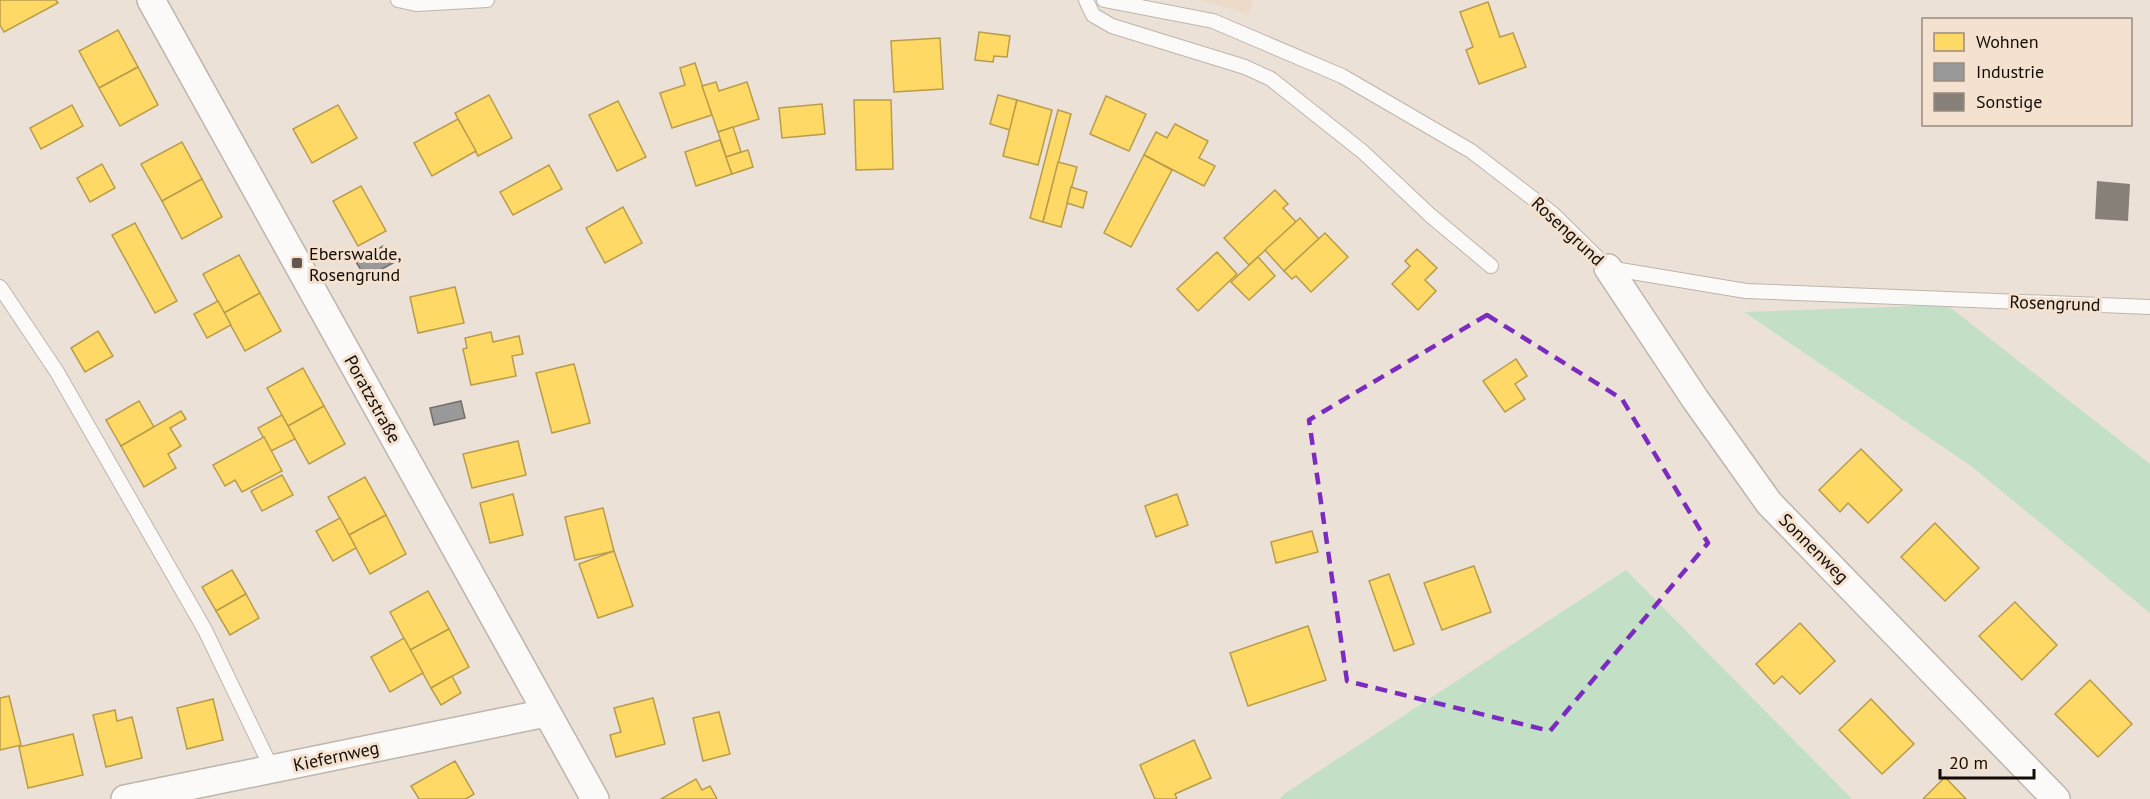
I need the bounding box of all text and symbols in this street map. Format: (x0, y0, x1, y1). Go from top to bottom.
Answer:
legend (1922, 18, 2132, 126)
text: Wohnen (1976, 30, 2038, 53)
text: Industrie (1976, 60, 2044, 83)
text: Sonstige (1976, 90, 2042, 113)
street label: Rosengrund (1527, 192, 1609, 270)
place label: Eberswalde, Rosengrund (309, 242, 402, 286)
marker: Eberswalde, Rosengrund (290, 256, 304, 270)
street label: Rosengrund (2009, 290, 2101, 316)
street label: Poratzstraße (339, 351, 407, 447)
street label: Sonnenweg (1774, 508, 1854, 588)
street label: Kiefernweg (291, 736, 381, 776)
scale bar (1940, 742, 2034, 780)
text: 20 m (1949, 751, 1988, 774)

